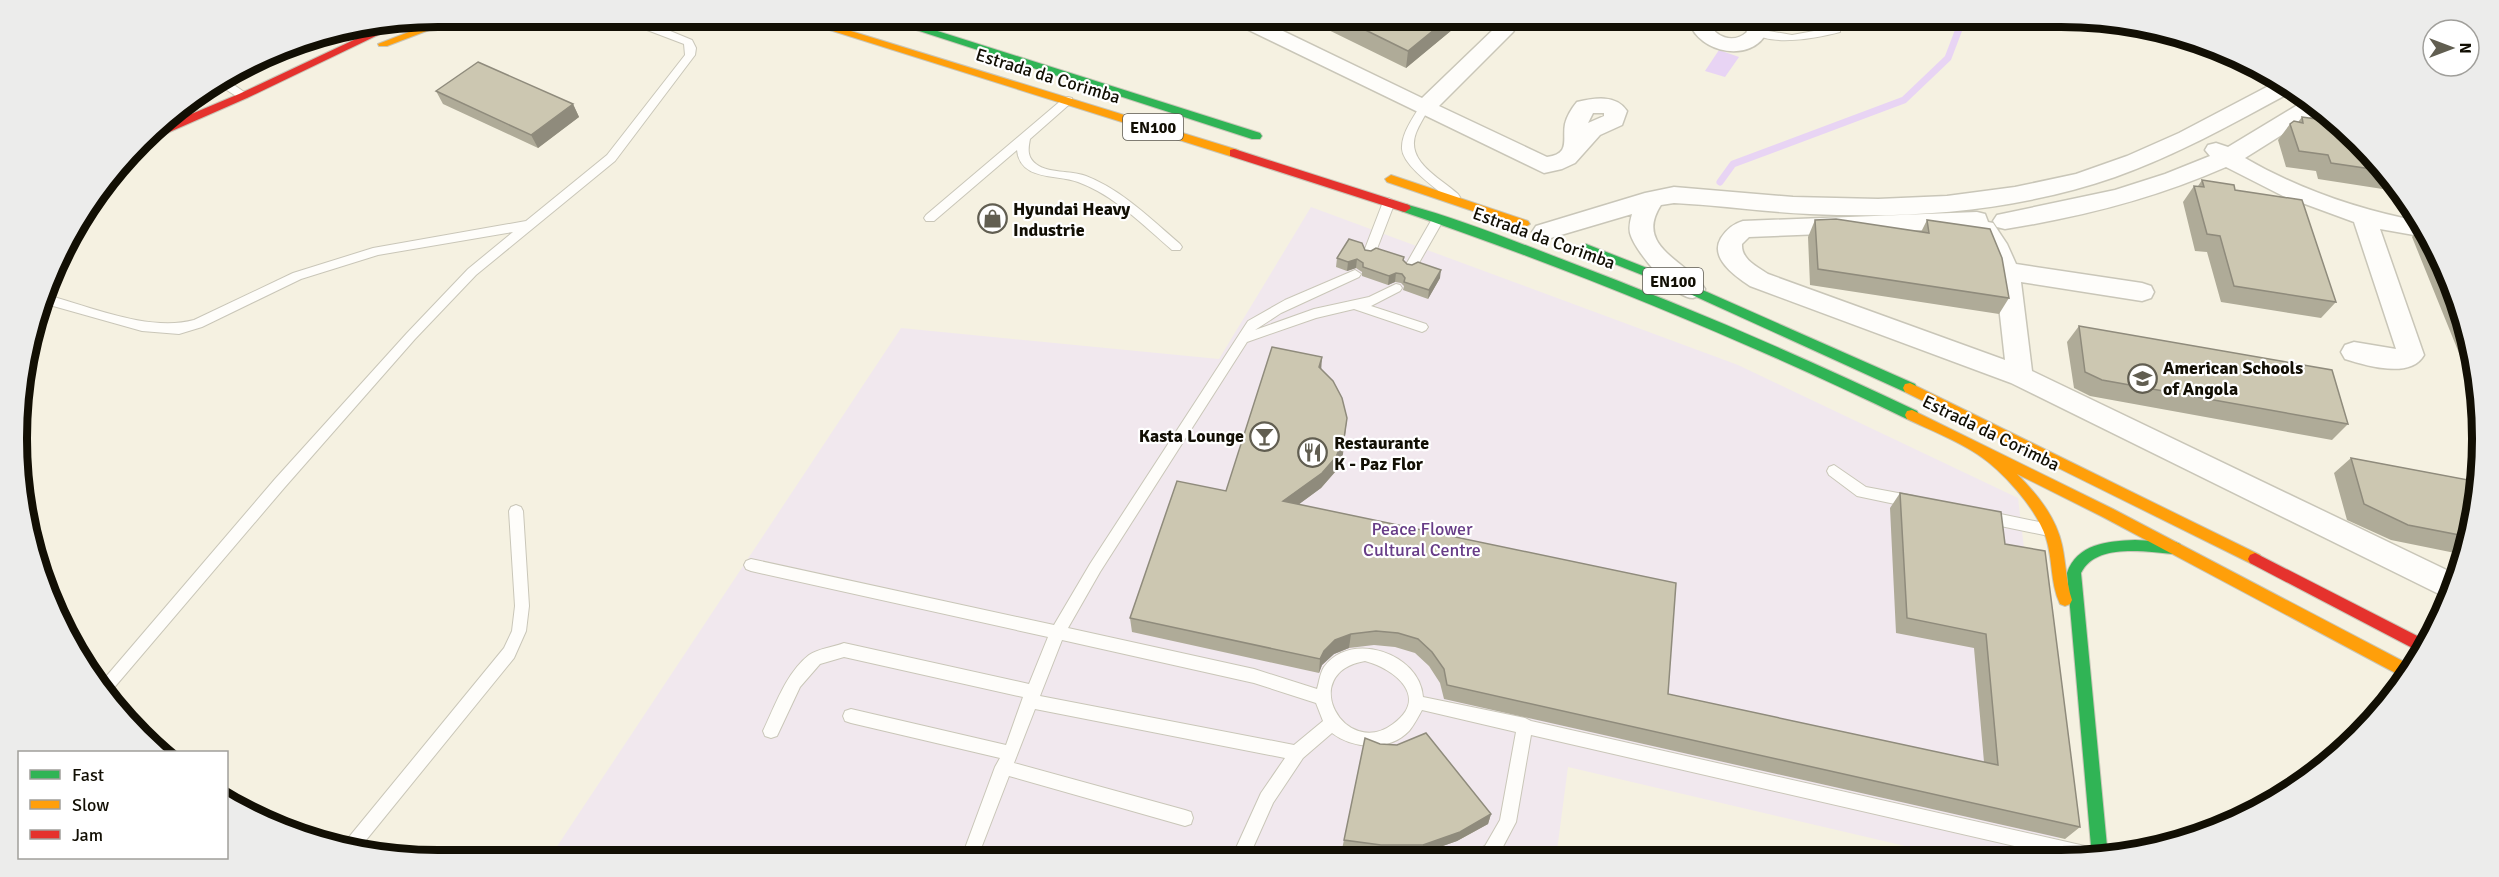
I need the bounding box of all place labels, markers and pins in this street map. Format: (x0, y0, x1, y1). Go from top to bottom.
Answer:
place label: Hyundai Heavy Industrie (1013, 198, 1130, 241)
shop icon: Hyundai Heavy Industrie (976, 203, 1008, 235)
place label: American Schools of Angola (2163, 357, 2303, 400)
school or university icon: American Schools of Angola (2126, 362, 2158, 394)
bar icon: Kasta Lounge (1249, 420, 1281, 452)
place label: Kasta Lounge (1139, 425, 1244, 447)
place label: Restaurante K - Paz Flor (1334, 432, 1429, 475)
restaurant icon: Restaurante K - Paz Flor (1297, 437, 1329, 469)

